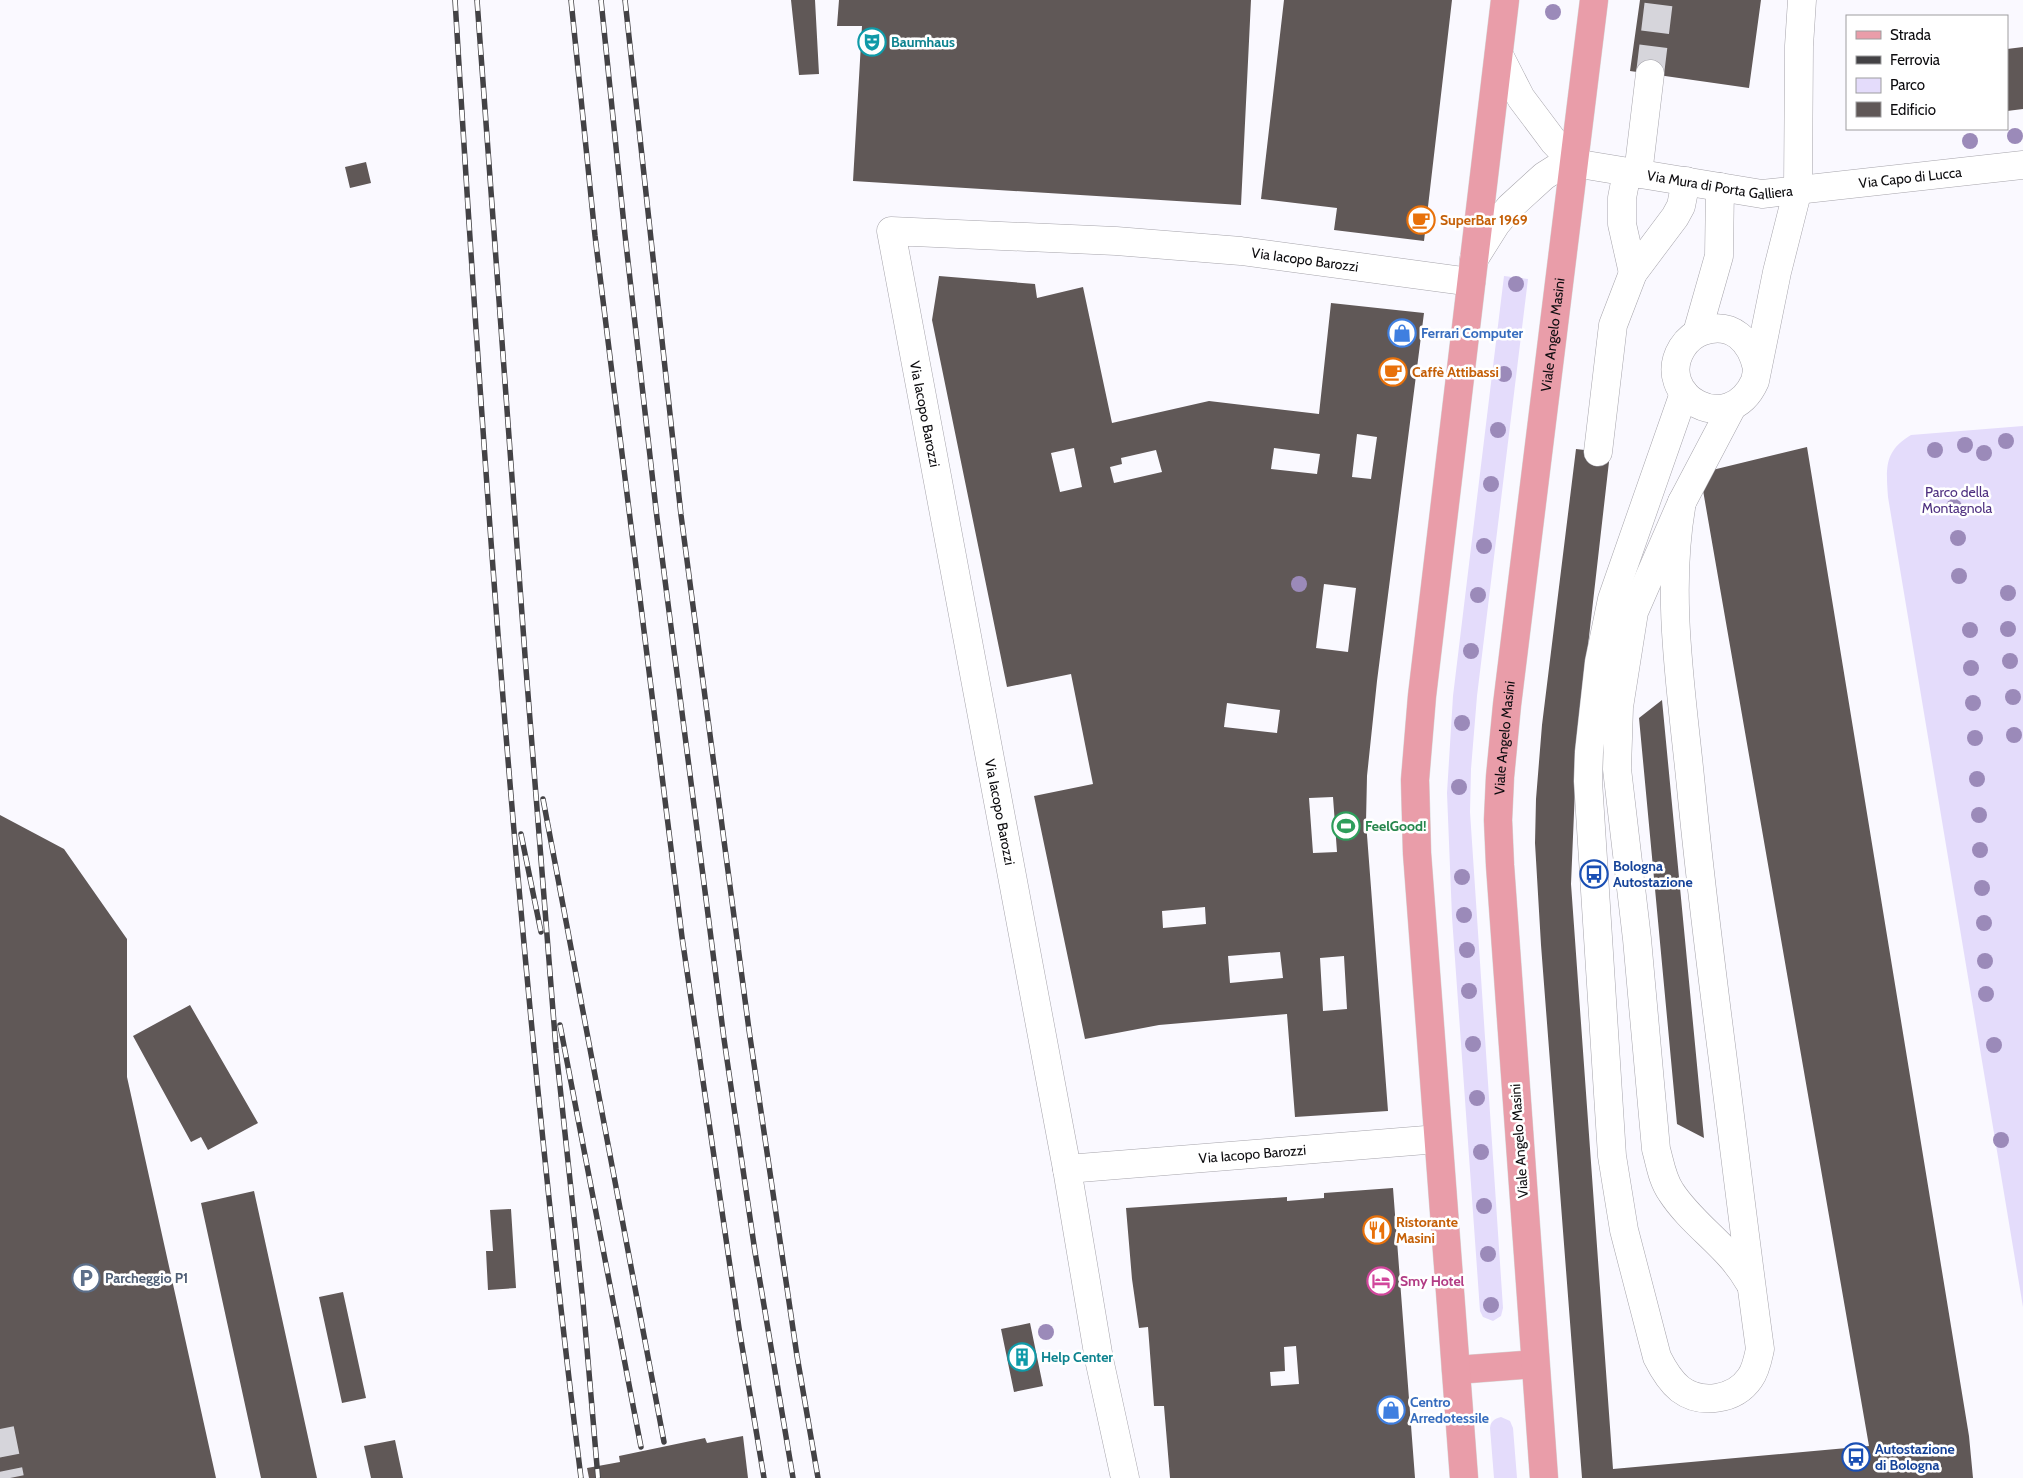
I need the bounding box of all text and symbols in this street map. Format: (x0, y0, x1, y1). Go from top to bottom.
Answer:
legend (1846, 15, 2008, 130)
text: Strada (1890, 26, 1932, 44)
theatre icon: Baumhaus (857, 27, 887, 57)
place label: Baumhaus (891, 33, 955, 51)
text: Ferrovia (1890, 51, 1941, 69)
text: Parco (1890, 76, 1925, 94)
text: Edificio (1890, 101, 1936, 119)
street label: Via Capo di Lucca (1858, 163, 1963, 192)
street label: Via Mura di Porta Galliera (1646, 166, 1794, 203)
cafe icon: SuperBar 1969 (1406, 205, 1436, 235)
place label: SuperBar 1969 (1440, 211, 1528, 229)
street label: Via Iacopo Barozzi (1250, 243, 1360, 276)
street label: Viale Angelo Masini (1537, 277, 1569, 393)
shop icon: Ferrari Computer (1387, 318, 1417, 348)
place label: Ferrari Computer (1421, 324, 1524, 342)
cafe icon: Caffè Attibassi (1378, 357, 1408, 387)
street label: Via Iacopo Barozzi (906, 359, 944, 469)
place label: Caffè Attibassi (1412, 363, 1499, 381)
park label: Parco della Montagnola (1922, 483, 1993, 517)
street label: Viale Angelo Masini (1490, 680, 1519, 795)
street label: Via Iacopo Barozzi (981, 757, 1019, 867)
sports icon: FeelGood! (1331, 811, 1361, 841)
place label: FeelGood! (1365, 817, 1426, 835)
place label: Bologna Autostazione (1613, 857, 1693, 891)
bus stop icon: Bologna Autostazione (1579, 859, 1609, 889)
street label: Viale Angelo Masini (1506, 1083, 1532, 1199)
street label: Via Iacopo Barozzi (1198, 1141, 1307, 1167)
place label: Ristorante Masini (1396, 1213, 1458, 1247)
restaurant icon: Ristorante Masini (1362, 1215, 1392, 1245)
parking icon: Parcheggio P1 (71, 1263, 101, 1293)
hotel icon: Smy Hotel (1366, 1266, 1396, 1296)
place label: Parcheggio P1 (105, 1269, 188, 1287)
place label: Smy Hotel (1400, 1272, 1465, 1290)
building icon: Help Center (1007, 1342, 1037, 1372)
place label: Help Center (1041, 1348, 1113, 1366)
place label: Centro Arredotessile (1410, 1393, 1489, 1427)
shop icon: Centro Arredotessile (1376, 1395, 1406, 1425)
place label: Autostazione di Bologna (1875, 1440, 1955, 1474)
bus stop icon: Autostazione di Bologna (1841, 1442, 1871, 1472)

